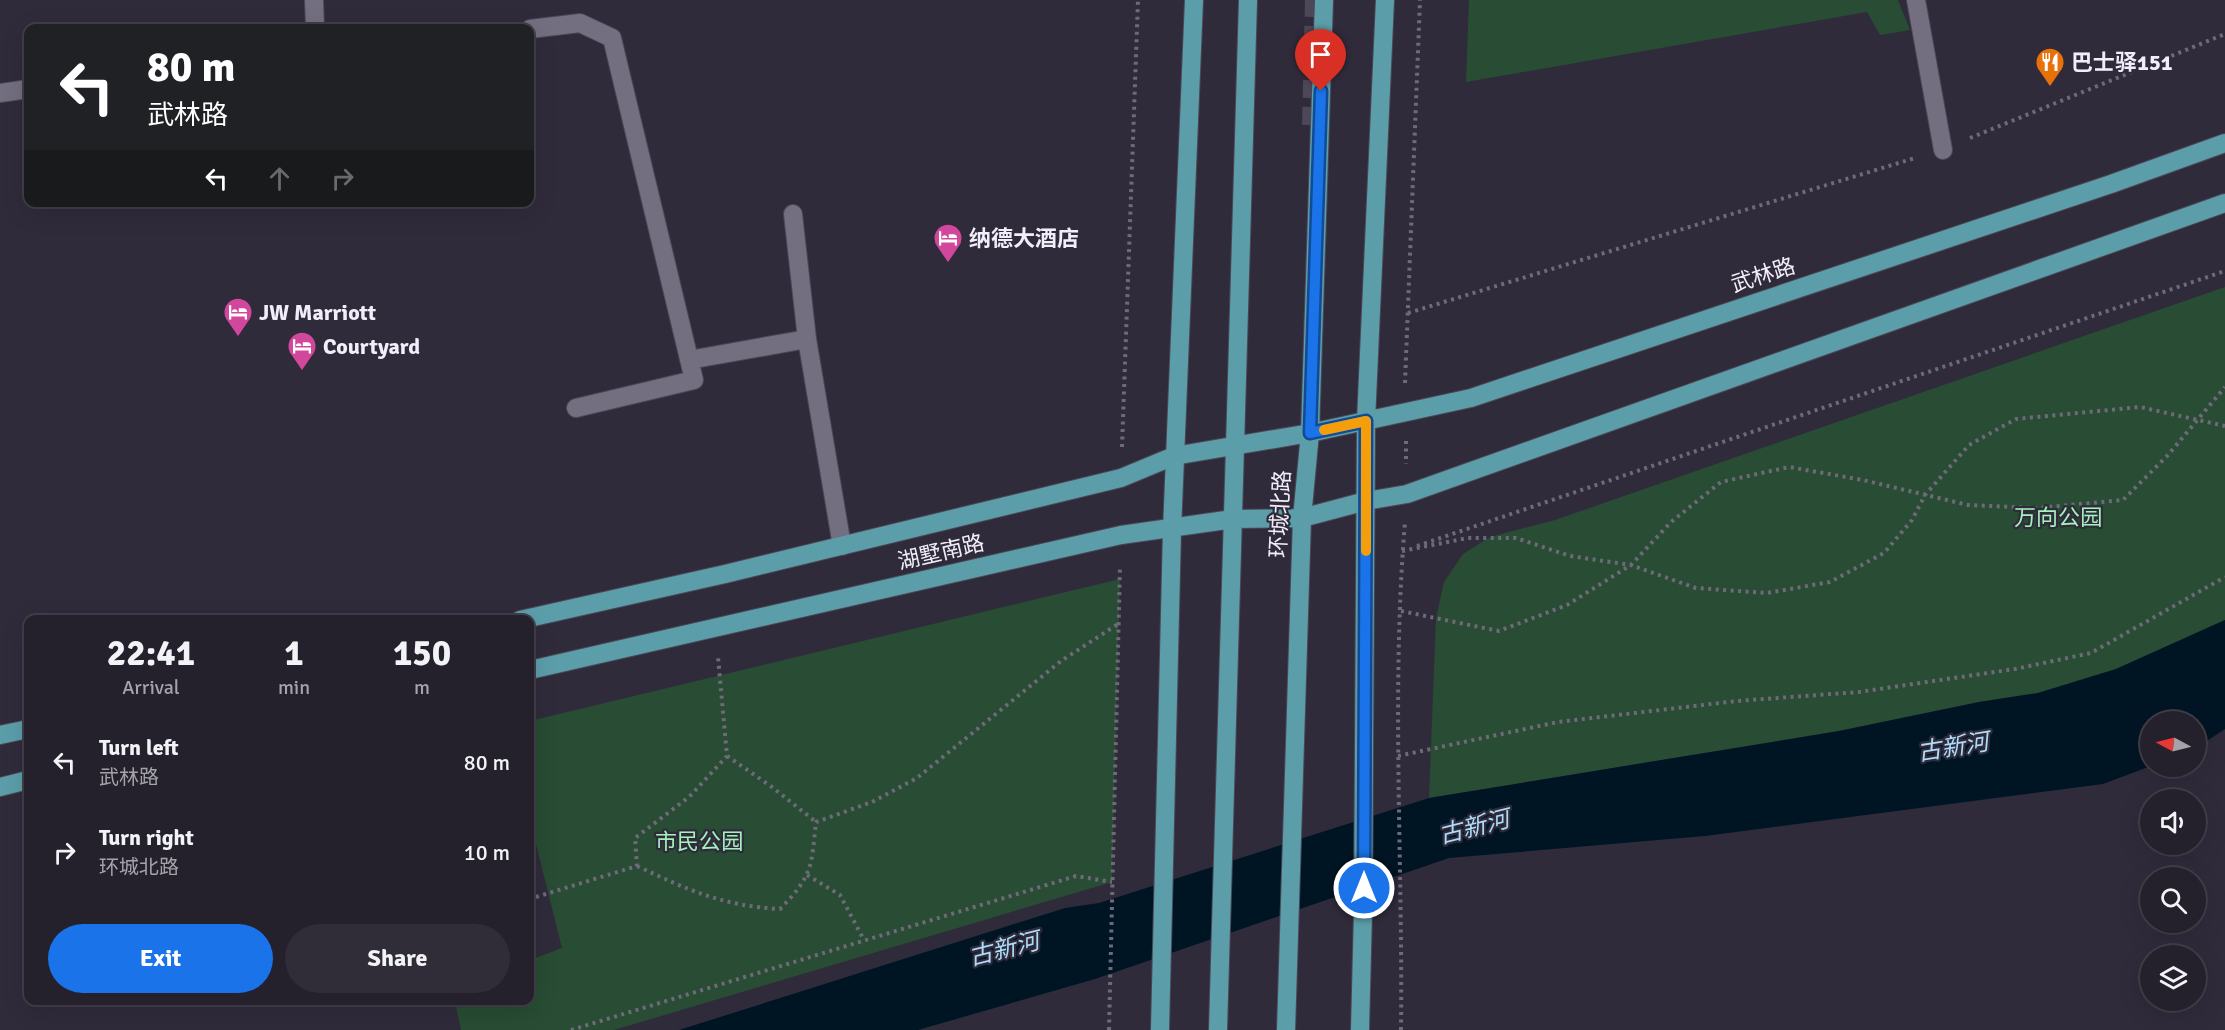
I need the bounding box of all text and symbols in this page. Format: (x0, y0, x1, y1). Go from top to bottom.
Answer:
pin (1295, 29, 1346, 91)
icon: arrive (1304, 38, 1337, 71)
text: 80 m (147, 42, 236, 93)
restaurant icon: 巴士驿151 (2034, 46, 2066, 88)
icon: left (48, 48, 126, 126)
place label: 巴士驿151 (2071, 49, 2173, 76)
text: 武林路 (147, 99, 228, 132)
icon: left (200, 162, 233, 195)
icon: ahead (263, 162, 296, 195)
icon: right (326, 162, 359, 195)
hotel icon: 纳德大酒店 (932, 222, 964, 264)
place label: 纳德大酒店 (969, 225, 1079, 252)
street label: 武林路 (1727, 252, 1799, 298)
hotel icon: JW Marriott (222, 296, 254, 338)
place label: JW Marriott (259, 299, 376, 326)
hotel icon: Courtyard (286, 330, 318, 372)
place label: Courtyard (323, 333, 420, 360)
street label: 环城北路 (1264, 469, 1296, 559)
park label: 万向公园 (2014, 504, 2102, 531)
street label: 湖墅南路 (895, 529, 987, 575)
text: 22:41 (107, 631, 195, 676)
text: 1 (284, 631, 304, 676)
text: 150 (393, 631, 451, 676)
text: Arrival (122, 675, 180, 700)
text: min (278, 675, 310, 700)
text: m (414, 675, 430, 700)
north arrow (2140, 711, 2206, 777)
map controls (2140, 711, 2206, 1011)
water label: 古新河 (1915, 726, 1995, 767)
text: Turn left (99, 734, 179, 761)
icon: left (48, 746, 81, 779)
text: 80 m (464, 749, 510, 776)
text: 武林路 (99, 765, 159, 790)
button: sound (2140, 789, 2206, 855)
water label: 古新河 (1435, 803, 1516, 850)
text: Turn right (99, 824, 194, 851)
park label: 市民公园 (655, 828, 743, 855)
icon: right (48, 836, 81, 869)
text: 10 m (464, 839, 510, 866)
text: 环城北路 (99, 855, 179, 880)
position arrow (1332, 856, 1396, 920)
button: search (2140, 867, 2206, 933)
button: Exit (48, 924, 273, 993)
button: Share (285, 924, 510, 993)
water label: 古新河 (965, 925, 1046, 972)
button: layers (2140, 945, 2206, 1011)

